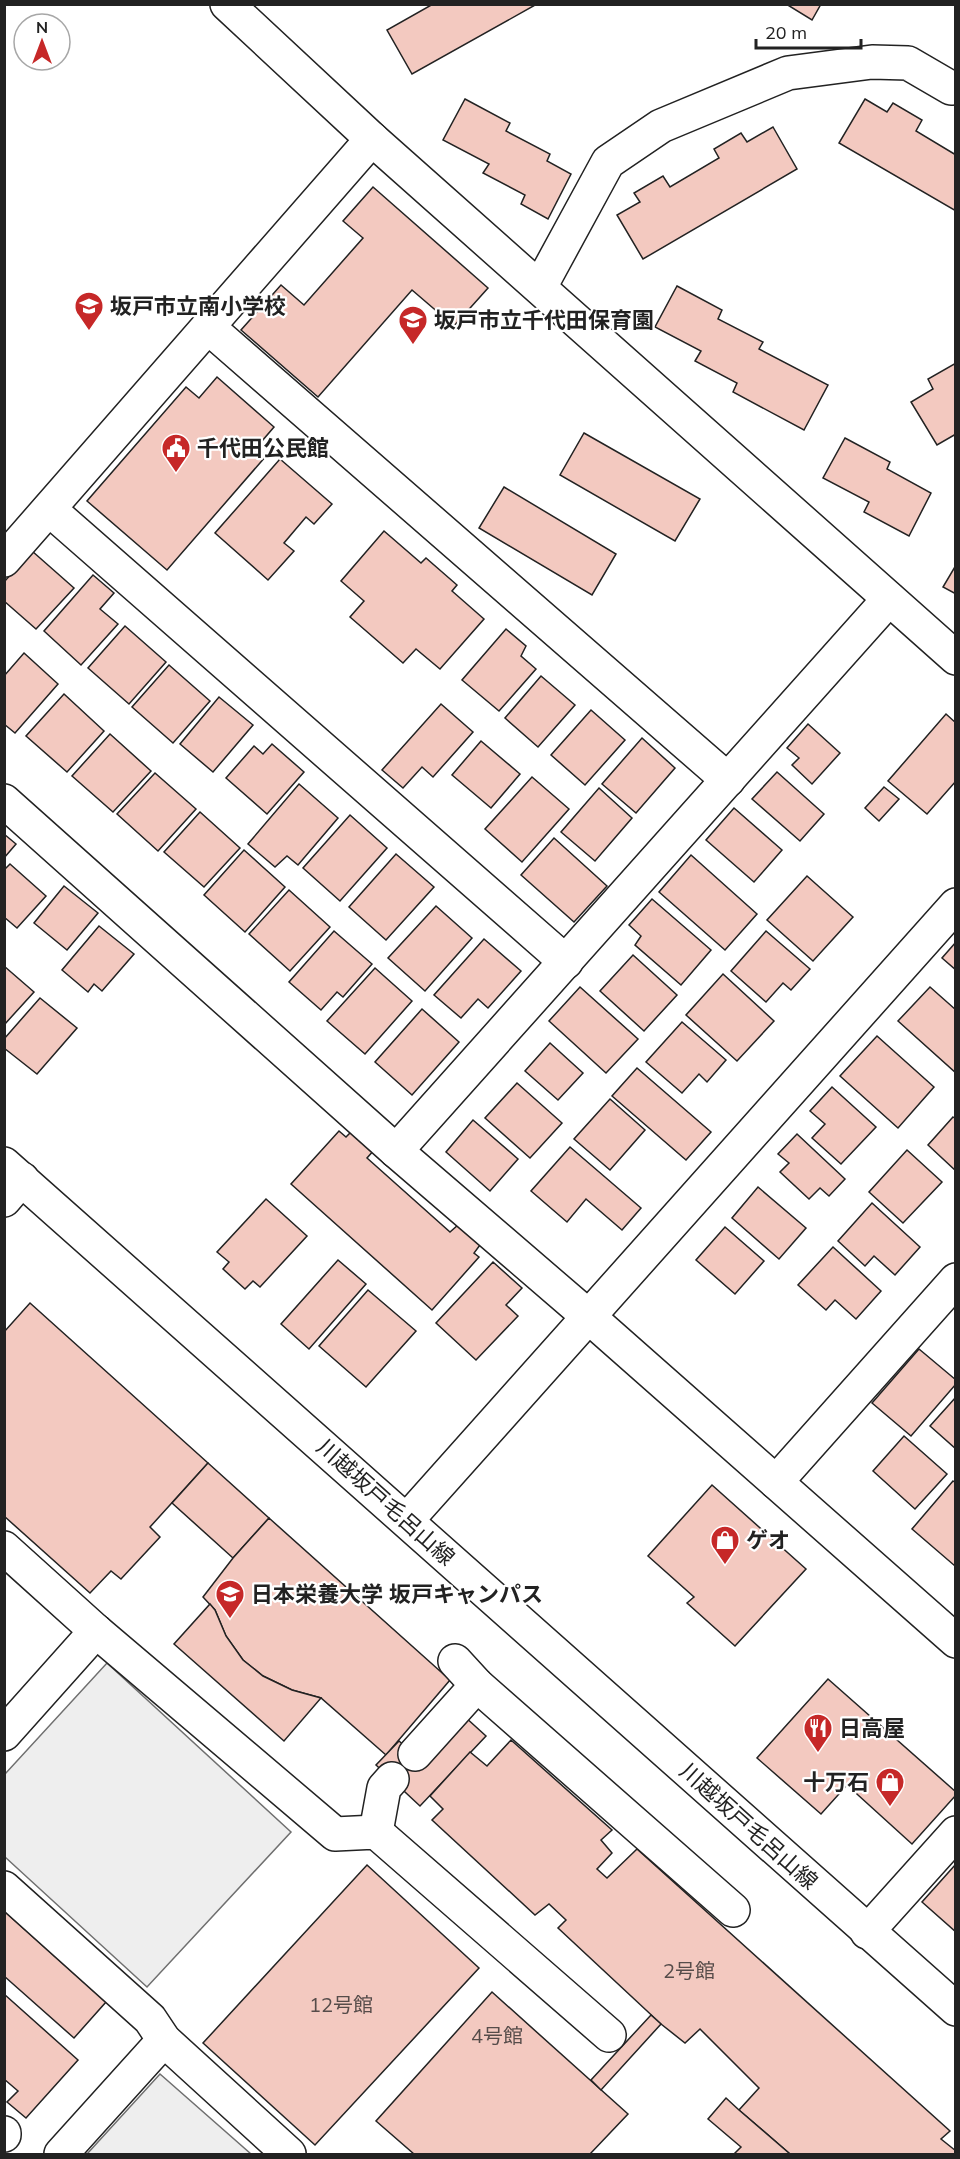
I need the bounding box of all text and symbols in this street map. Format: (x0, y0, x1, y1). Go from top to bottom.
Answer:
north arrow (12, 12, 72, 72)
scale bar (756, 12, 861, 50)
text: N (36, 17, 48, 37)
text: 20 m (765, 21, 807, 44)
school or university icon: 坂戸市立南小学校 (73, 290, 105, 332)
place label: 坂戸市立南小学校 (110, 292, 286, 320)
school or university icon: 坂戸市立千代田保育園 (397, 304, 429, 346)
place label: 坂戸市立千代田保育園 (434, 306, 654, 334)
public building icon: 千代田公民館 (160, 432, 192, 474)
place label: 千代田公民館 (197, 434, 329, 462)
street label: 川越坂戸毛呂山線 (311, 1433, 461, 1571)
shop icon: ゲオ (709, 1524, 741, 1566)
place label: ゲオ (746, 1526, 790, 1554)
school or university icon: 日本栄養大学 坂戸キャンパス (214, 1578, 246, 1620)
place label: 日本栄養大学 坂戸キャンパス (251, 1580, 543, 1608)
restaurant icon: 日高屋 (802, 1712, 834, 1754)
place label: 日高屋 (839, 1714, 905, 1742)
street label: 川越坂戸毛呂山線 (674, 1757, 824, 1895)
shop icon: 十万石 (874, 1766, 906, 1808)
place label: 十万石 (803, 1768, 869, 1796)
house number: 2号館 (663, 1958, 715, 1983)
house number: 12号館 (309, 1992, 373, 2017)
house number: 4号館 (471, 2023, 523, 2048)

